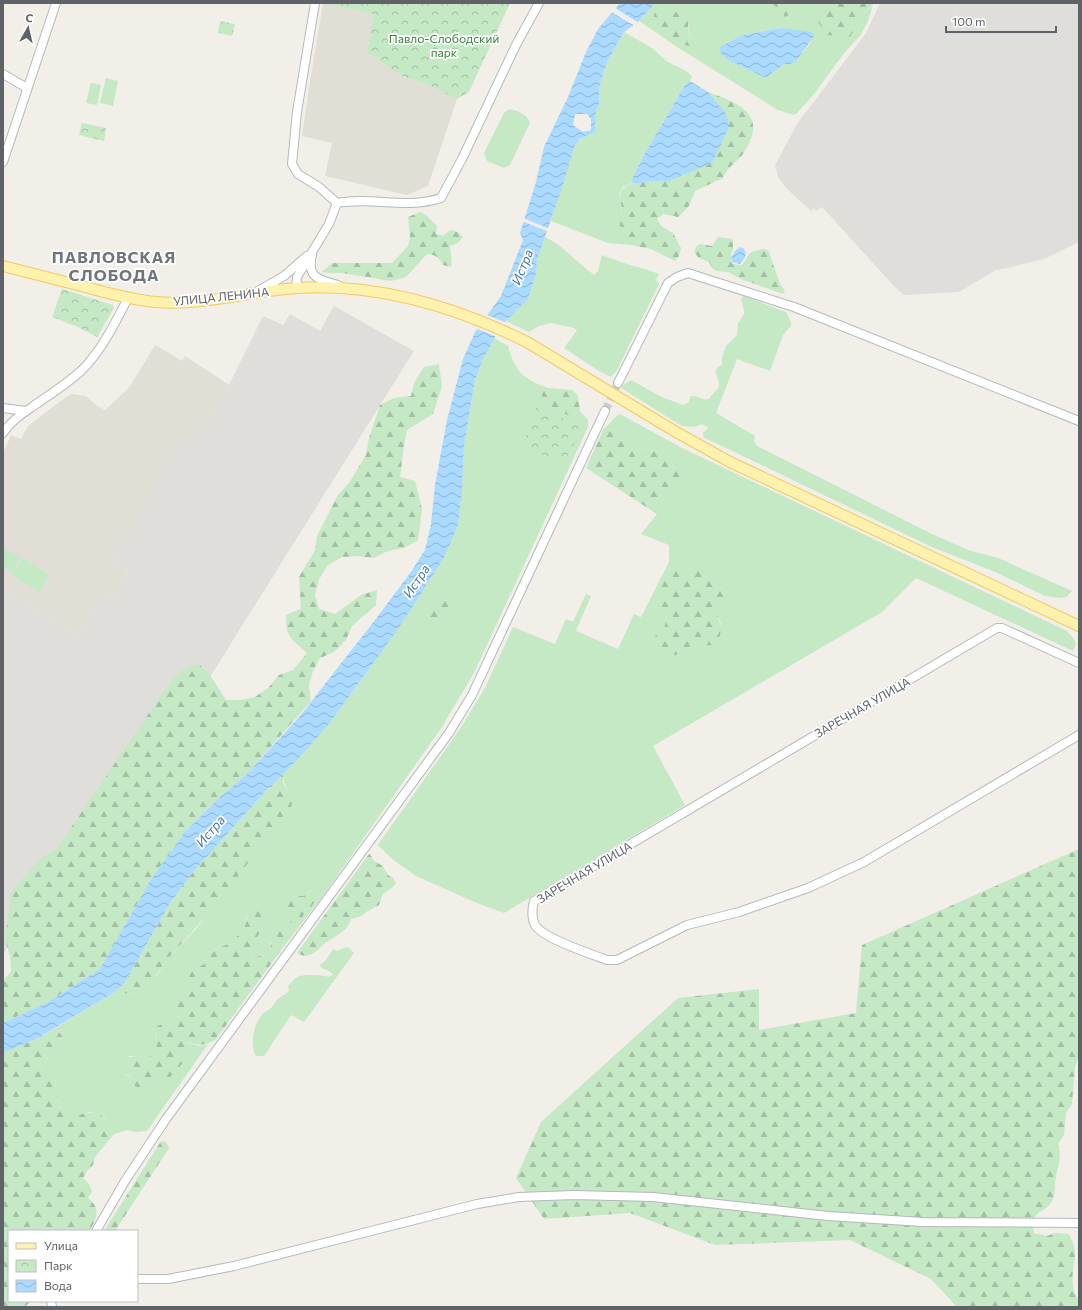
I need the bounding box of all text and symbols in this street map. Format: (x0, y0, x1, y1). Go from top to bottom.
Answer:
north arrow (8, 8, 48, 48)
scale bar (946, 8, 1056, 34)
text: С (25, 11, 35, 25)
text: 100 m (952, 14, 986, 28)
park label: Павло-Слободский парк (389, 31, 499, 59)
district label: ПАВЛОВСКАЯ СЛОБОДА (52, 247, 176, 284)
water label: Истра (508, 247, 536, 287)
street label: УЛИЦА ЛЕНИНА (172, 284, 270, 308)
water label: Истра (399, 561, 433, 601)
street label: ЗАРЕЧНАЯ УЛИЦА (812, 674, 912, 740)
water label: Истра (192, 812, 228, 850)
street label: ЗАРЕЧНАЯ УЛИЦА (534, 838, 634, 906)
legend (8, 1230, 138, 1302)
text: Улица (44, 1238, 78, 1252)
text: Парк (44, 1258, 73, 1272)
text: Вода (44, 1278, 72, 1292)

